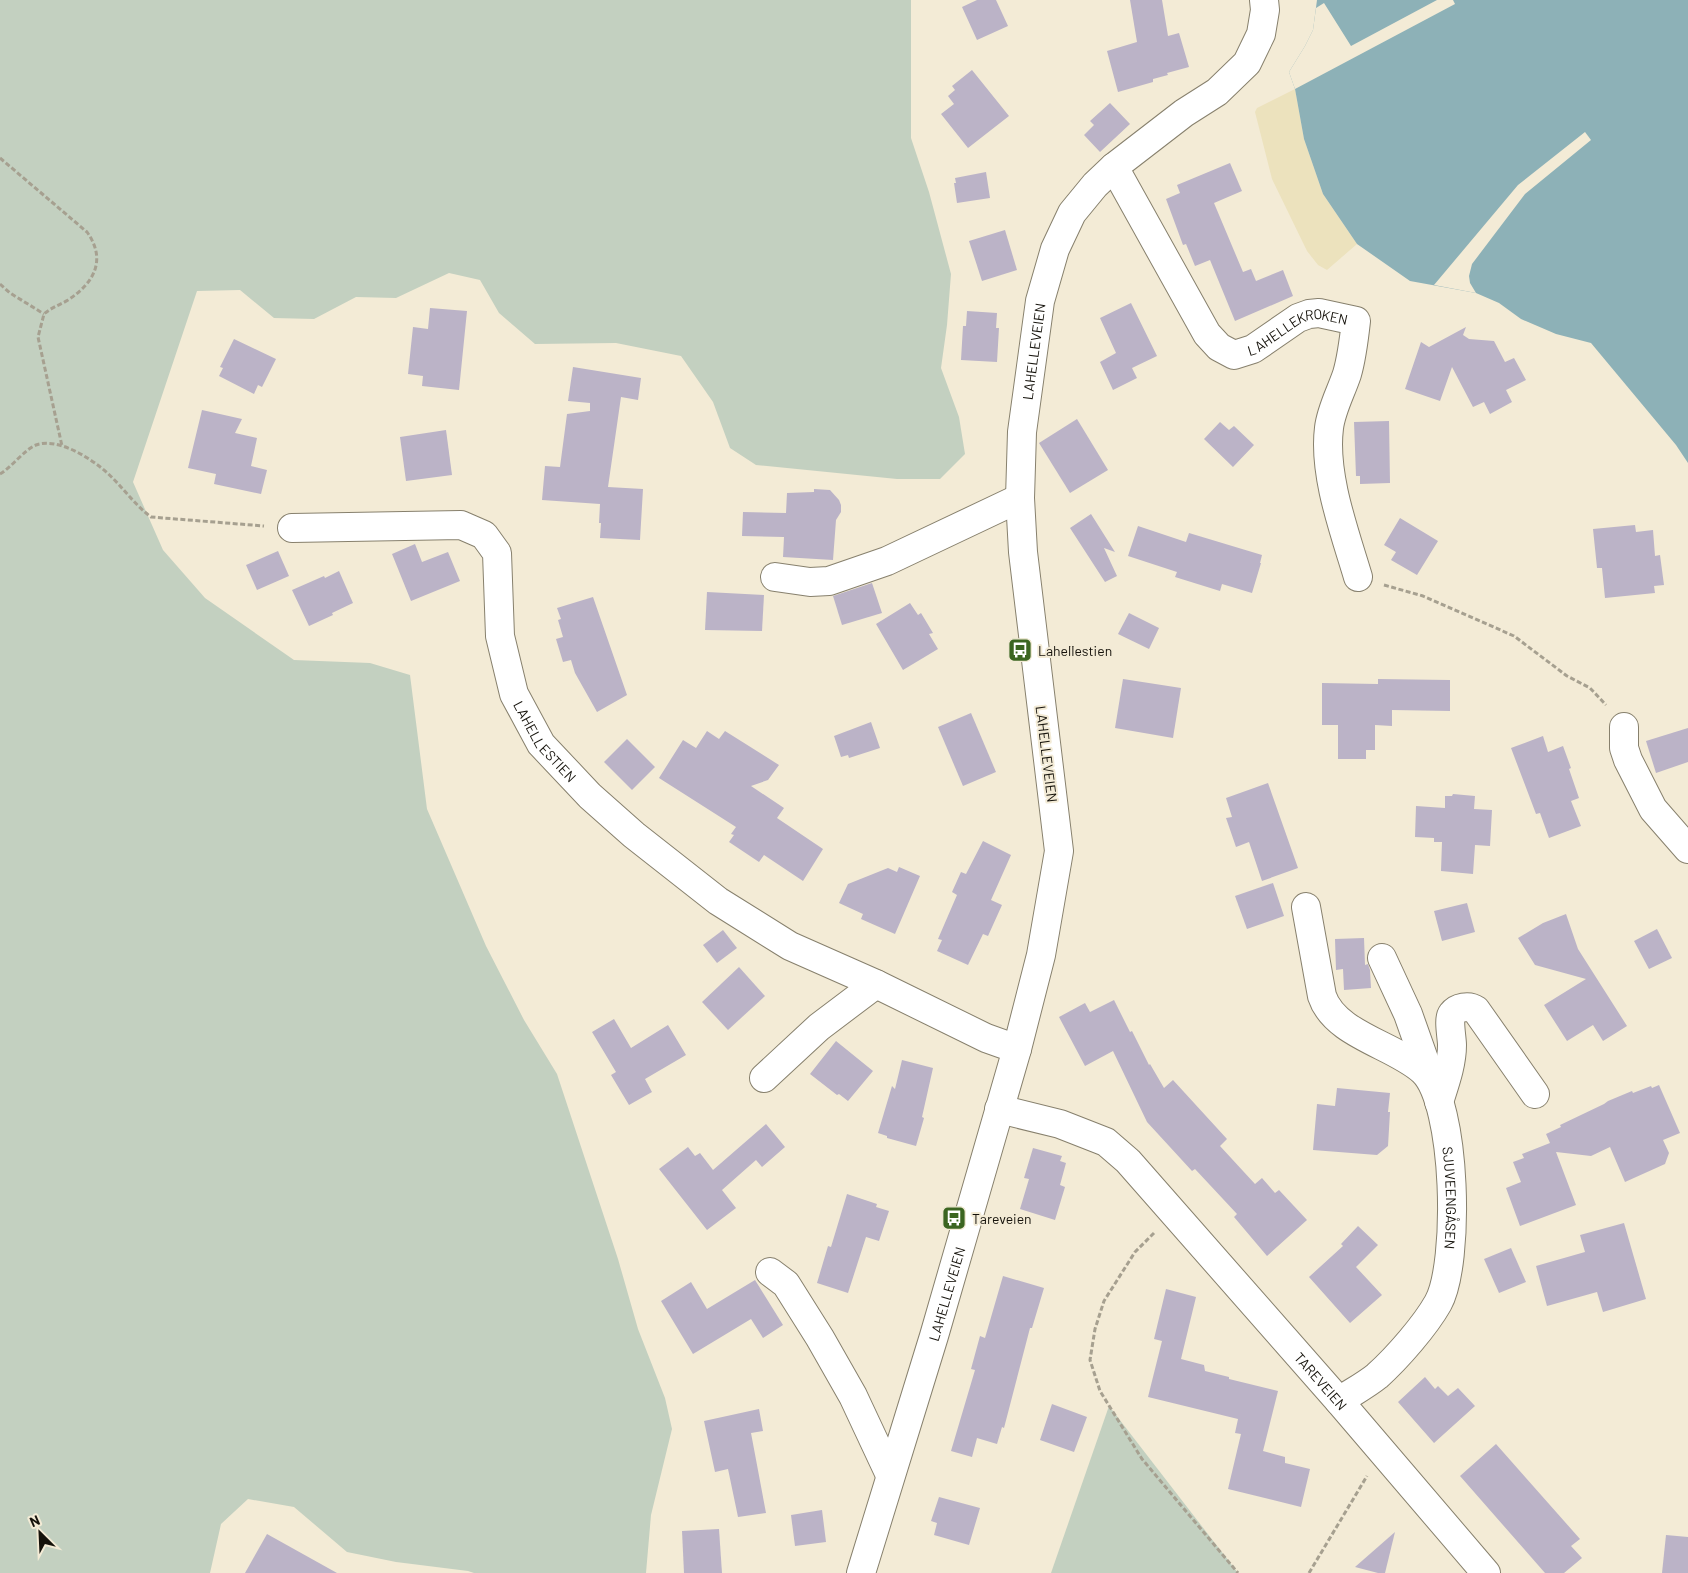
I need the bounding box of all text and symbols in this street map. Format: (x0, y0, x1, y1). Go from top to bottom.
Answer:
street label: LAHELLEVEIEN (1018, 302, 1048, 401)
street label: LAHELLEKROKEN (1245, 304, 1350, 359)
bus stop icon: Lahellestien (1007, 637, 1033, 663)
place label: Lahellestien (1038, 642, 1112, 659)
street label: LAHELLESTIEN (511, 698, 580, 785)
street label: LAHELLEVEIEN (1033, 705, 1061, 803)
street label: SJUVEENGÅSEN (1440, 1146, 1461, 1250)
bus stop icon: Tareveien (941, 1205, 967, 1231)
place label: Tareveien (972, 1210, 1032, 1227)
street label: LAHELLEVEIEN (924, 1245, 968, 1343)
street label: TAREVEIEN (1291, 1349, 1351, 1413)
north arrow (15, 1508, 65, 1558)
text: N (27, 1511, 42, 1530)

